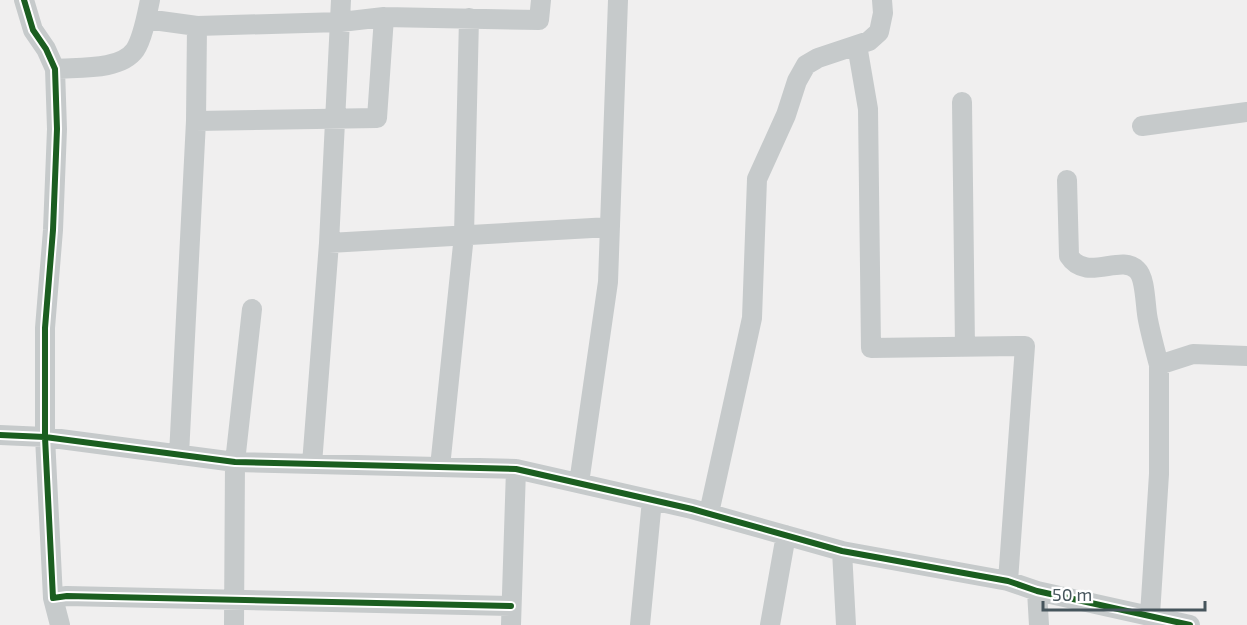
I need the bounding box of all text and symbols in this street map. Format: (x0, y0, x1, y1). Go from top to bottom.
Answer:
scale bar (1043, 574, 1205, 612)
text: 50 m (1052, 583, 1092, 605)

